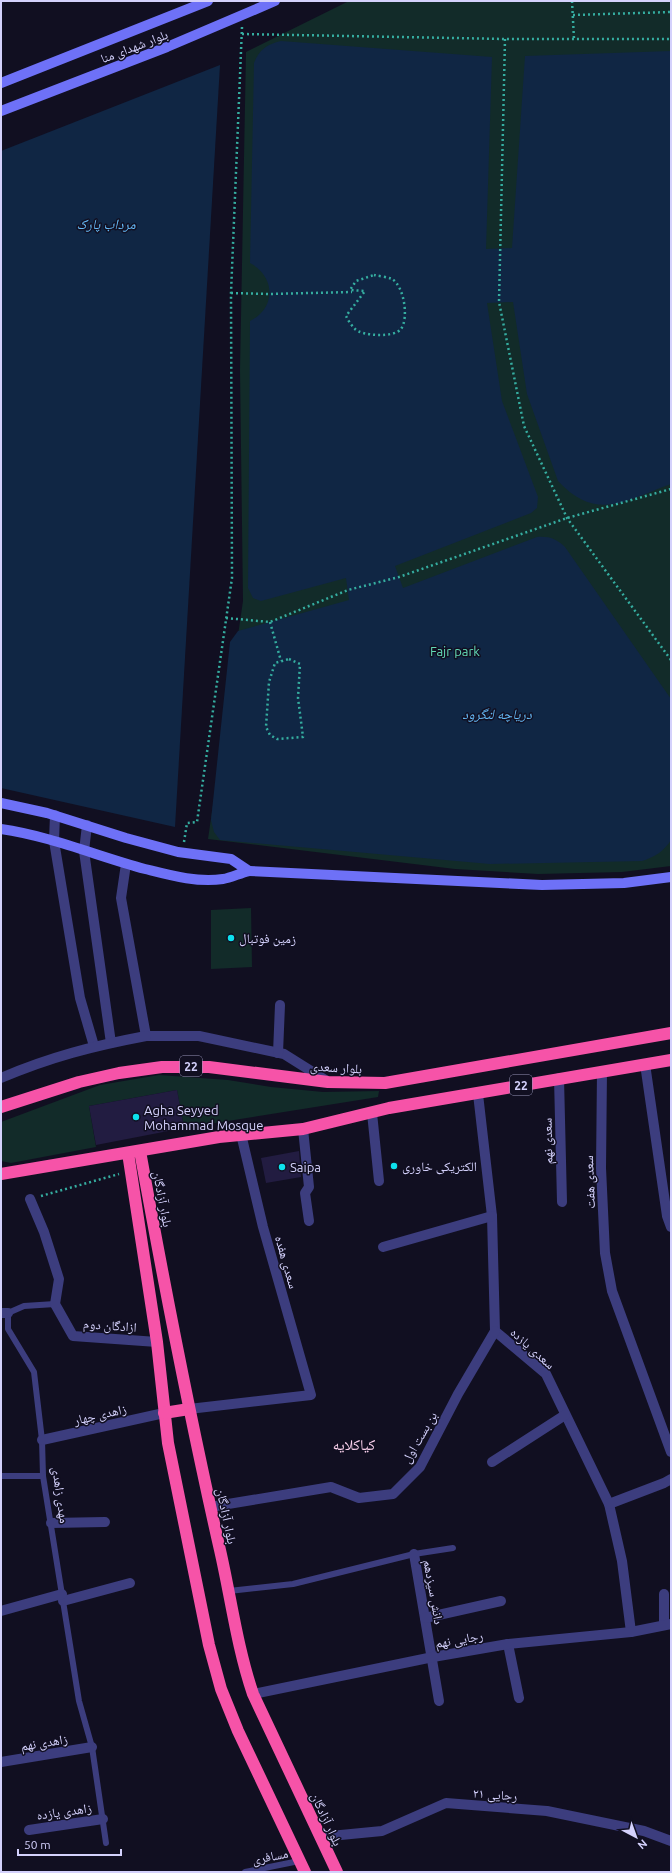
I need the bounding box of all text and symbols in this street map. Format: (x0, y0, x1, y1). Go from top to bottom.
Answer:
street label: بلوار شهدای منا (98, 27, 170, 67)
water label: مرداب پارک (76, 216, 136, 233)
park label: Fajr park (430, 644, 480, 658)
water label: دریاچه لنگرود (462, 706, 532, 723)
place label: زمین فوتبال (239, 931, 296, 947)
marker: زمین فوتبال (226, 933, 236, 943)
road number: 22 (180, 1056, 202, 1076)
street label: بلوار سعدی (310, 1059, 362, 1077)
road number: 22 (510, 1075, 532, 1095)
place label: Agha Seyyed Mohammad Mosque (144, 1103, 263, 1132)
marker: Agha Seyyed Mohammad Mosque (131, 1112, 141, 1122)
street label: سعدی نهم (540, 1118, 556, 1164)
street label: سعدی هفت (581, 1155, 599, 1209)
place label: الکتریکی خاوری (402, 1159, 477, 1175)
place label: Saipa (290, 1160, 321, 1174)
marker: الکتریکی خاوری (389, 1161, 399, 1171)
marker: Saipa (277, 1162, 287, 1172)
street label: بلوار آزادگان (149, 1170, 175, 1229)
street label: سعدی هفده (271, 1234, 301, 1291)
street label: ازادگان دوم (83, 1316, 137, 1336)
street label: سعدی یازده (507, 1325, 558, 1373)
street label: زاهدی چهار (71, 1401, 128, 1429)
street label: بن بست اول (399, 1409, 441, 1466)
district label: کیاکلایه (333, 1436, 375, 1453)
street label: مهدی زاهدی (48, 1466, 72, 1525)
street label: بلوار آزادگان (212, 1487, 240, 1546)
street label: دانش سیزدهم (419, 1558, 447, 1626)
street label: رجایی نهم (434, 1628, 484, 1652)
street label: زاهدی نهم (20, 1731, 69, 1755)
street label: رجایی ۲۱ (472, 1785, 518, 1805)
street label: بلوار آزادگان (307, 1790, 345, 1849)
street label: زاهدی یازده (36, 1800, 93, 1824)
north arrow (616, 1817, 656, 1857)
scale bar (18, 1831, 121, 1857)
text: N (636, 1837, 650, 1852)
text: 50 m (24, 1838, 51, 1851)
street label: مسافری (251, 1846, 290, 1868)

